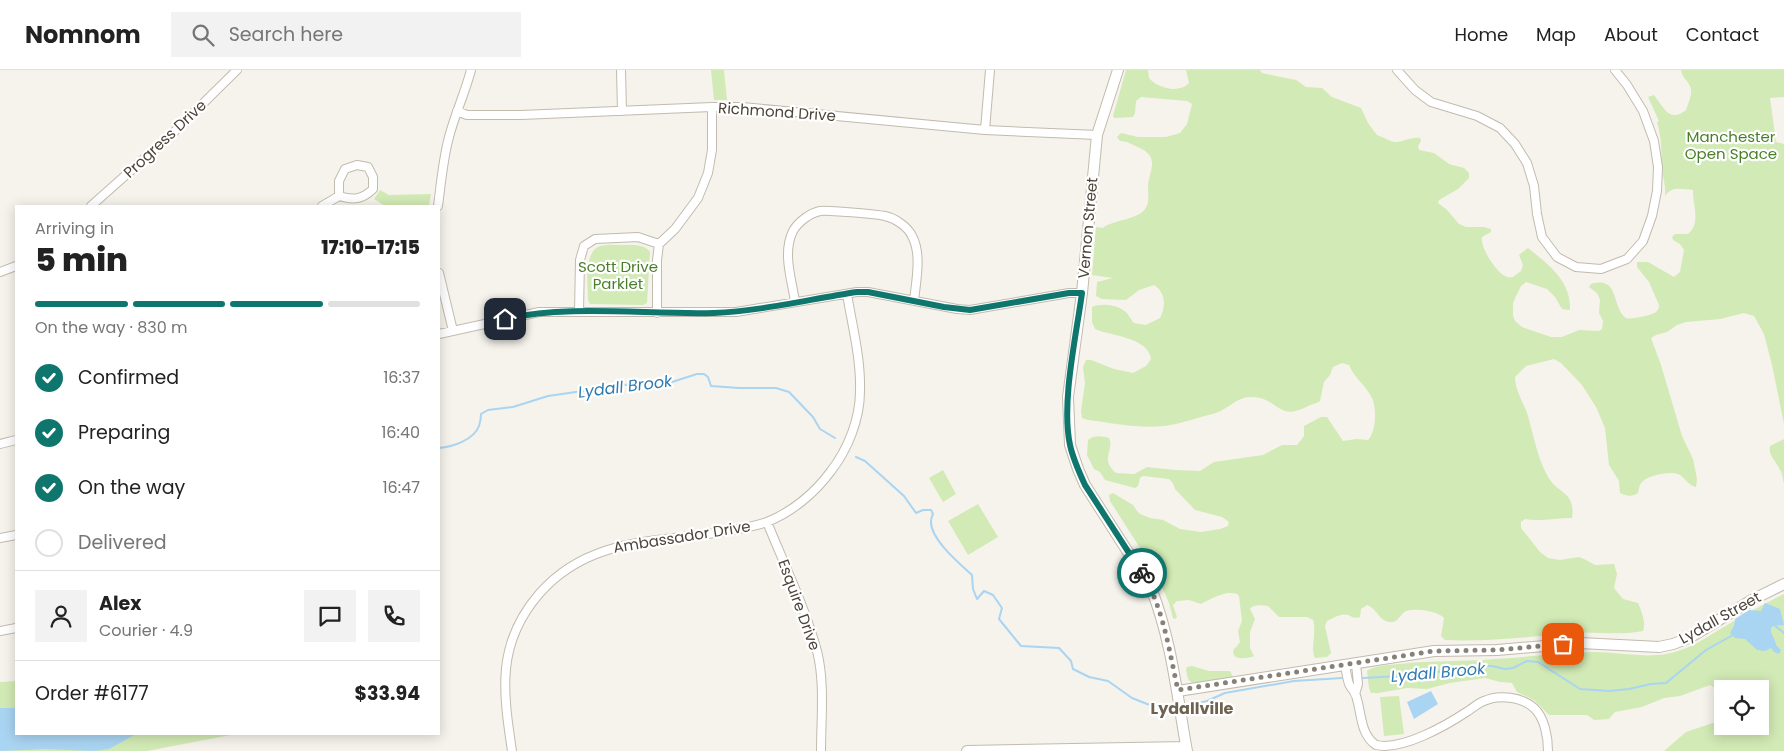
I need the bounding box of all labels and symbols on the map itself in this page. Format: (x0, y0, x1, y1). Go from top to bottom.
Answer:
street label: Progress Drive (119, 95, 211, 183)
street label: Richmond Drive (717, 97, 837, 126)
park label: Manchester Open Space (1685, 126, 1777, 164)
street label: Vernon Street (1073, 176, 1102, 280)
park label: Scott Drive Parklet (578, 256, 658, 294)
pin (484, 298, 526, 340)
water label: Lydall Brook (577, 369, 674, 404)
street label: Ambassador Drive (612, 515, 752, 558)
courier (1117, 548, 1167, 598)
street label: Esquire Drive (773, 556, 826, 653)
street label: Lydall Street (1675, 586, 1764, 649)
pin (1542, 623, 1584, 665)
water label: Lydall Brook (1390, 657, 1487, 688)
district label: Lydallville (1151, 697, 1234, 720)

